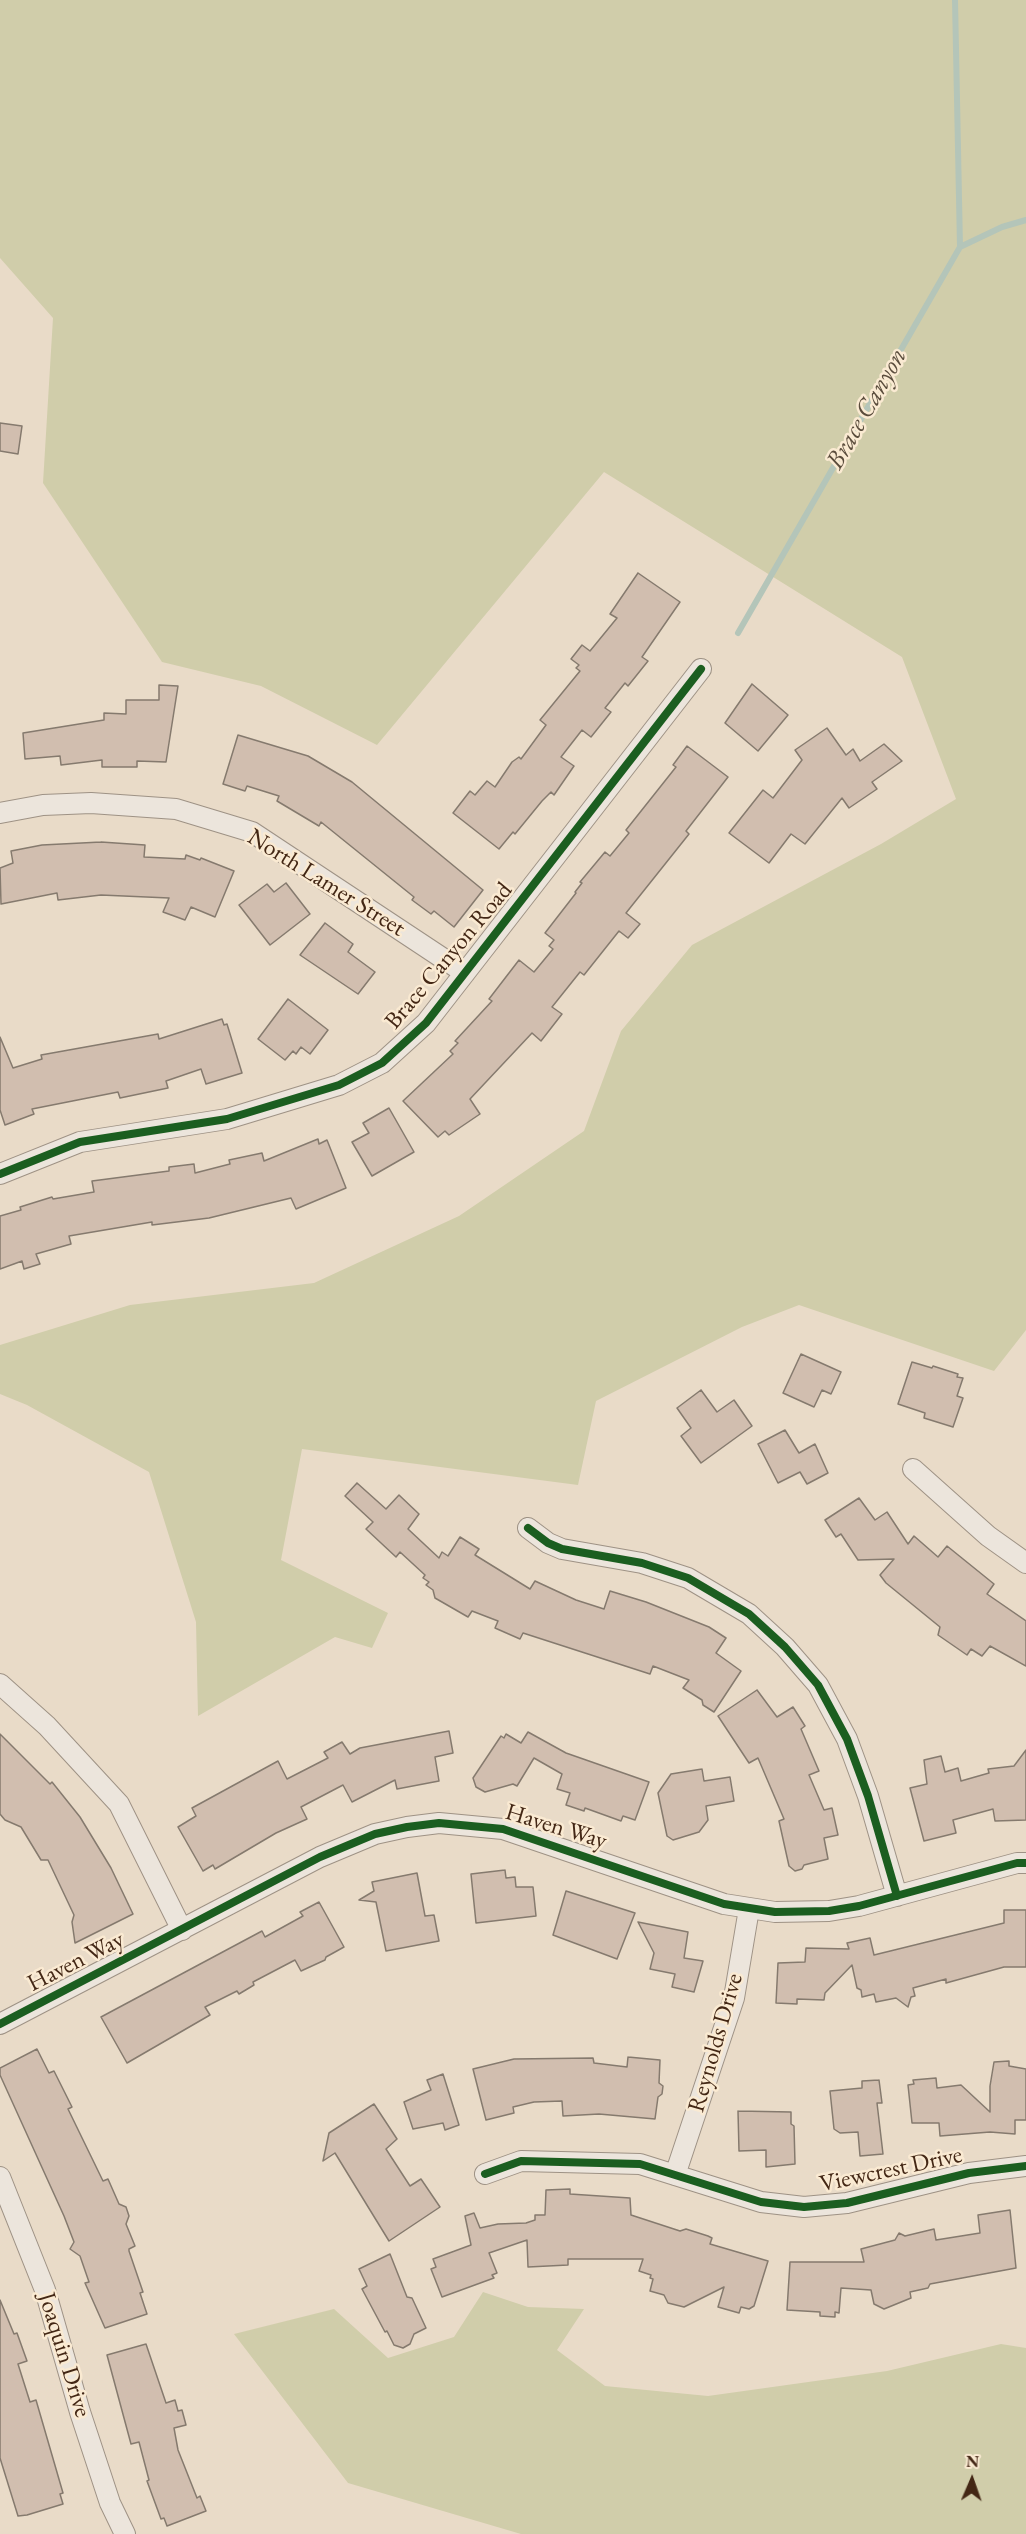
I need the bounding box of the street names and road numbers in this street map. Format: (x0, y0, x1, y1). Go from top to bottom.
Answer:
street label: North Lamer Street (242, 823, 410, 943)
street label: Brace Canyon Road (379, 877, 519, 1035)
street label: Haven Way (502, 1798, 610, 1856)
street label: Haven Way (23, 1925, 129, 1999)
street label: Reynolds Drive (682, 1970, 750, 2116)
street label: Viewcrest Drive (817, 2141, 965, 2199)
street label: Joaquin Drive (31, 2289, 97, 2421)

